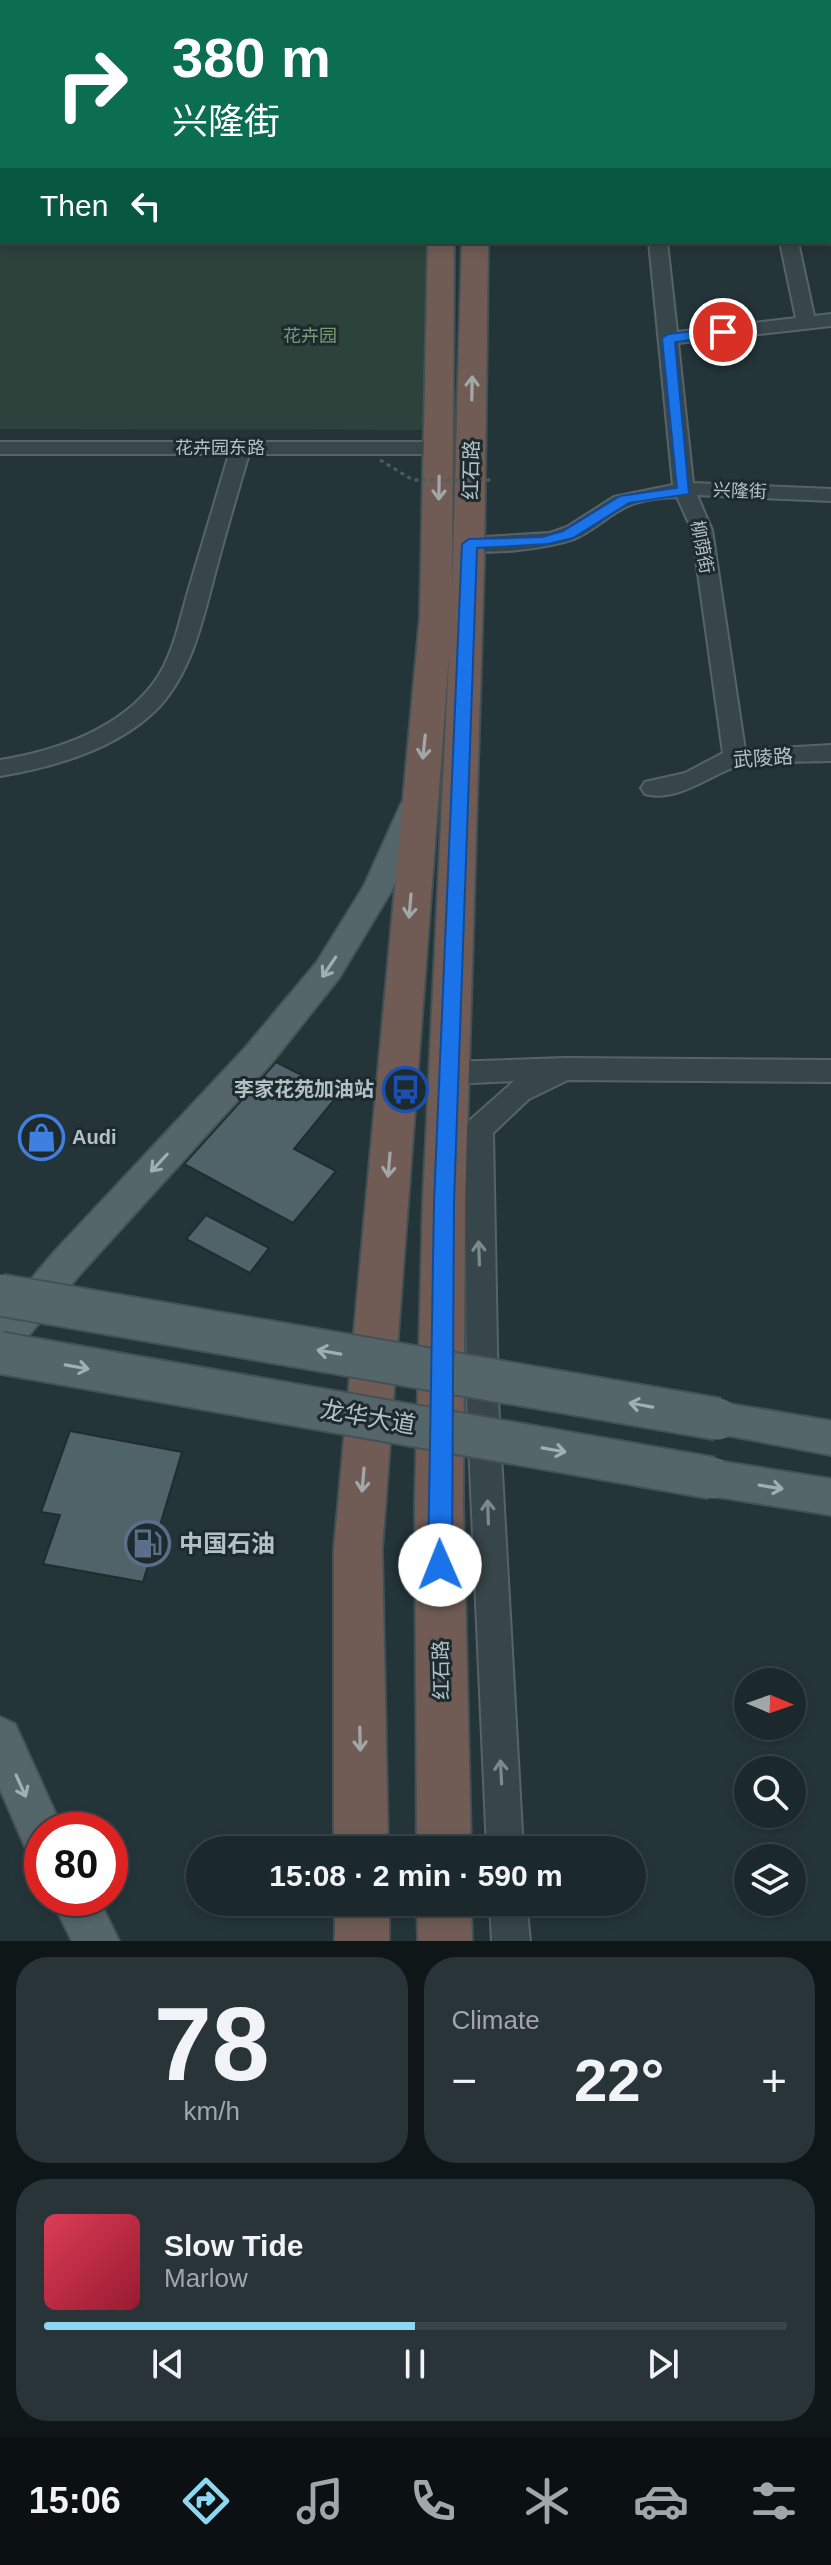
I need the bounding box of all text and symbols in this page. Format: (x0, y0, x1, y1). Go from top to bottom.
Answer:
text: 380 m (172, 26, 331, 89)
icon: right (40, 32, 144, 136)
text: 兴隆街 (172, 101, 280, 142)
icon: left (124, 184, 168, 228)
text: Then (40, 189, 108, 222)
pin (689, 298, 757, 366)
icon: arrive (701, 310, 745, 354)
park label: 花卉园 (283, 326, 337, 346)
one-way arrow (465, 375, 480, 402)
street label: 花卉园东路 (175, 438, 265, 458)
street label: 红石路 (459, 440, 483, 500)
one-way arrow (431, 474, 446, 501)
street label: 兴隆街 (713, 480, 767, 502)
street label: 柳荫街 (687, 519, 717, 575)
one-way arrow (416, 734, 431, 760)
street label: 武陵路 (732, 745, 794, 771)
one-way arrow (402, 892, 417, 919)
one-way arrow (321, 956, 337, 978)
bus stop icon: 李家花苑加油站 (381, 1065, 429, 1113)
place label: 李家花苑加油站 (234, 1078, 374, 1100)
shop icon: Audi (17, 1113, 65, 1161)
place label: Audi (72, 1126, 116, 1148)
one-way arrow (381, 1151, 396, 1178)
one-way arrow (150, 1153, 168, 1173)
one-way arrow (471, 1240, 486, 1267)
one-way arrow (317, 1344, 342, 1359)
one-way arrow (64, 1360, 89, 1375)
street label: 龙华大道 (318, 1395, 418, 1439)
one-way arrow (628, 1397, 654, 1412)
one-way arrow (540, 1443, 566, 1458)
one-way arrow (355, 1466, 370, 1493)
one-way arrow (758, 1481, 784, 1496)
one-way arrow (481, 1499, 496, 1526)
fuel station icon: 中国石油 (124, 1519, 172, 1567)
position arrow (398, 1523, 482, 1607)
place label: 中国石油 (179, 1530, 275, 1557)
street label: 红石路 (429, 1640, 453, 1700)
north arrow (734, 1668, 806, 1740)
map controls (734, 1668, 806, 1916)
one-way arrow (352, 1725, 368, 1752)
button: search (734, 1756, 806, 1828)
one-way arrow (493, 1759, 508, 1786)
one-way arrow (14, 1773, 29, 1798)
speed limit sign: 80 (24, 1812, 128, 1916)
button: layers (734, 1844, 806, 1916)
text: 15:08 · 2 min · 590 m (269, 1859, 563, 1892)
text: 78 (154, 1986, 270, 2102)
text: Climate (452, 2005, 540, 2035)
text: 22° (574, 2047, 665, 2114)
text: − (452, 2056, 477, 2105)
text: + (761, 2056, 787, 2105)
text: km/h (184, 2096, 240, 2126)
text: Slow Tide (164, 2229, 303, 2262)
text: Marlow (164, 2263, 248, 2293)
icon: previous (146, 2342, 190, 2386)
icon: pause (393, 2342, 437, 2386)
icon: next (641, 2342, 685, 2386)
icon: directions (178, 2473, 234, 2529)
icon: music (292, 2473, 348, 2529)
icon: phone (405, 2473, 461, 2529)
icon: climate (519, 2473, 575, 2529)
icon: car (633, 2473, 689, 2529)
icon: filters (746, 2473, 802, 2529)
text: 15:06 (29, 2480, 121, 2521)

